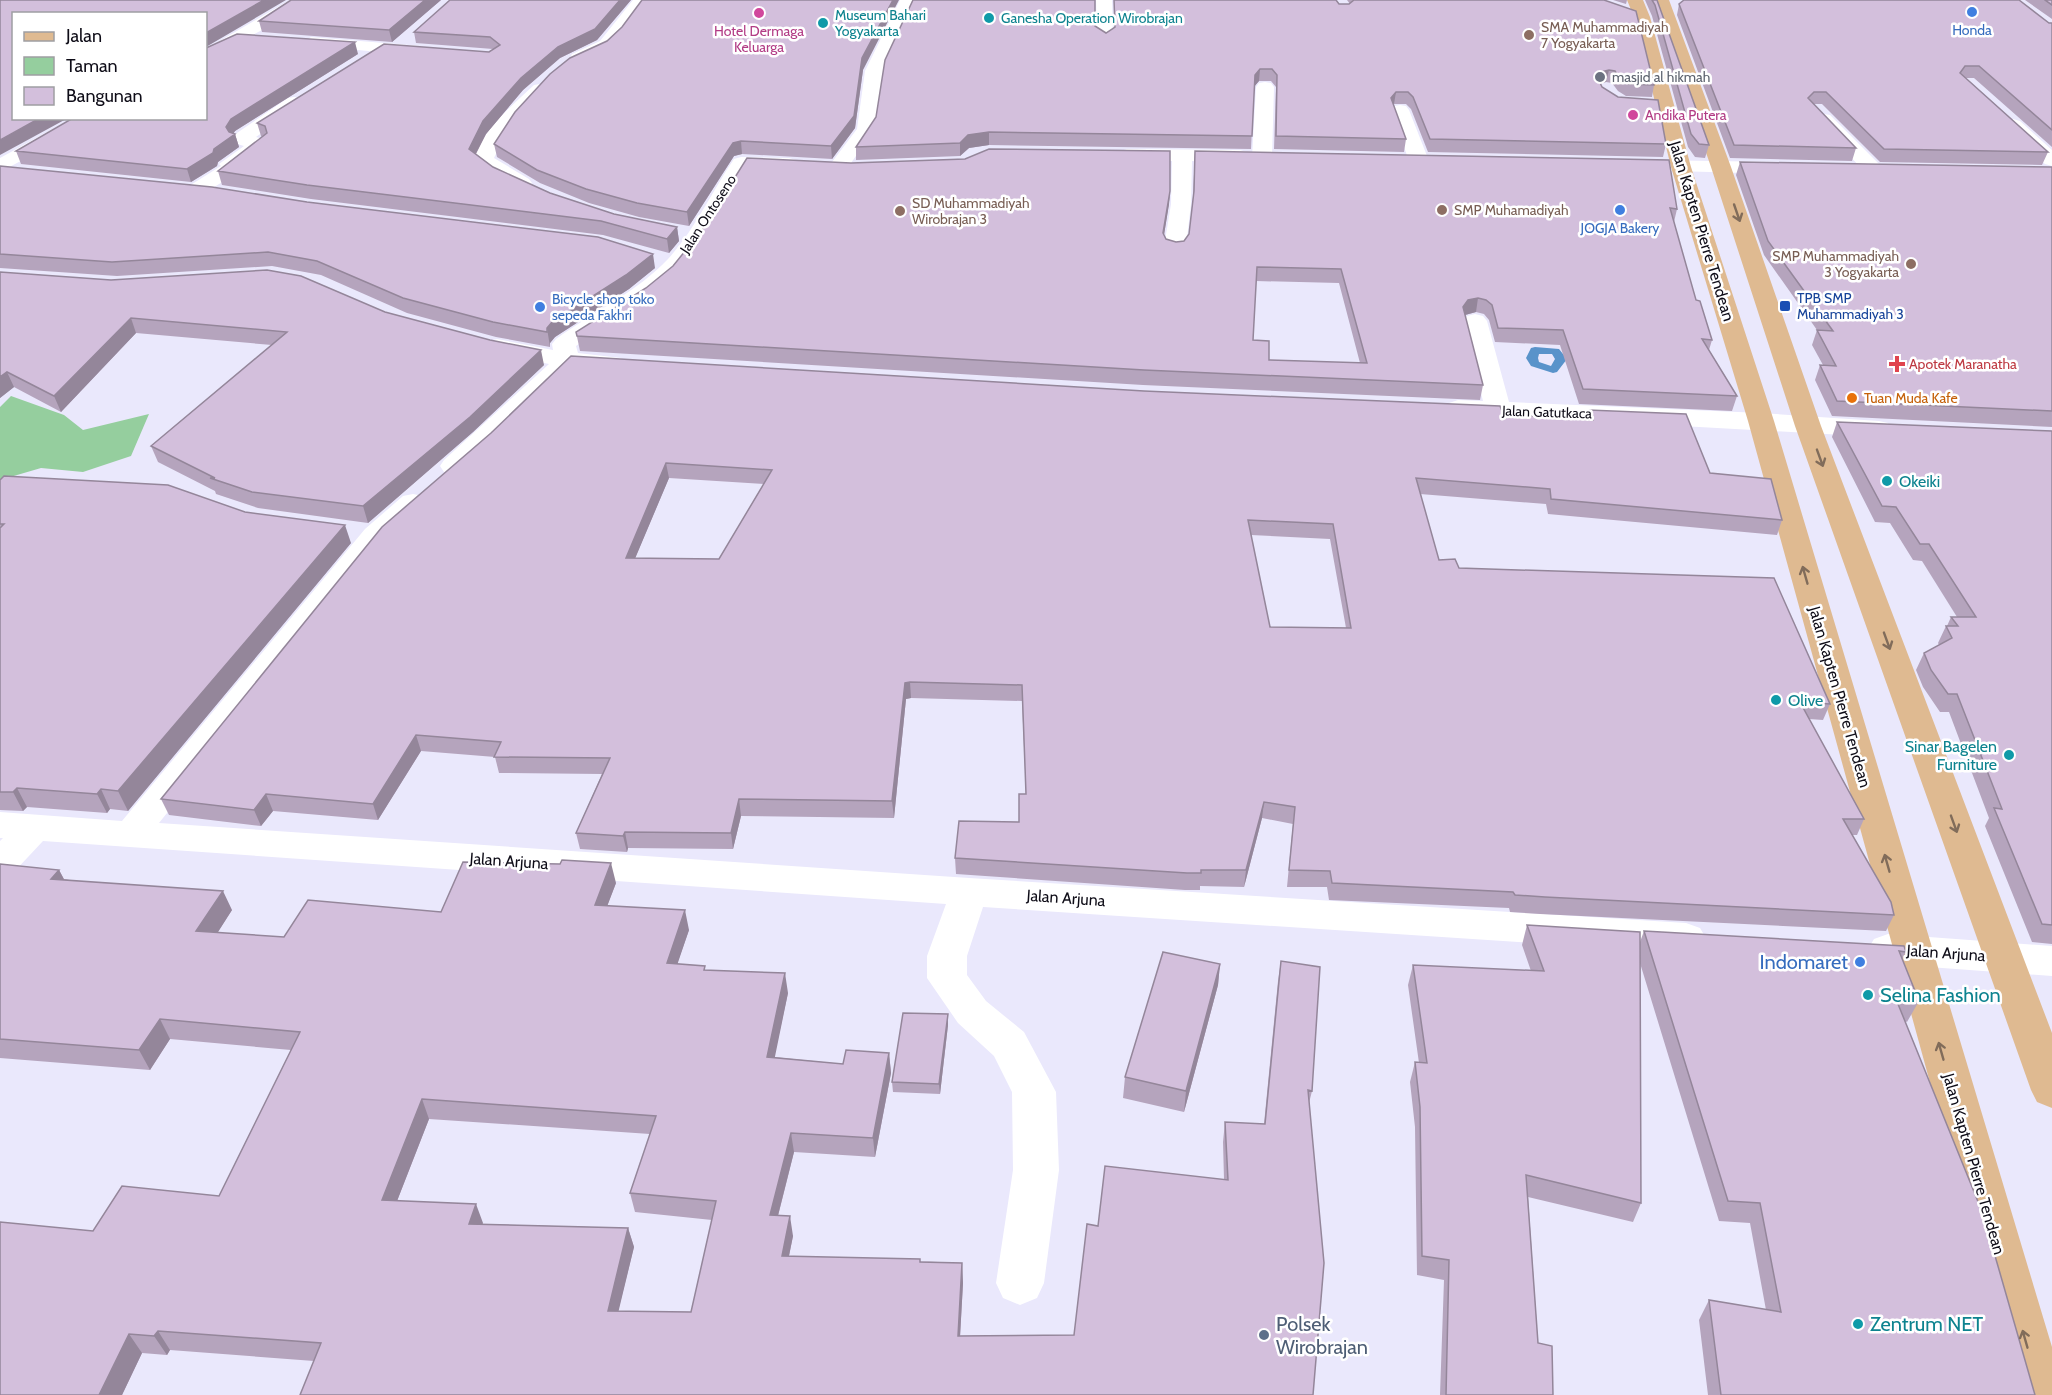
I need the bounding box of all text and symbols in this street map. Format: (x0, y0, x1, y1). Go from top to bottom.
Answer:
marker: Honda (1965, 5, 1979, 19)
marker: Hotel Dermaga Keluarga (752, 6, 766, 20)
place label: Museum Bahari Yogyakarta (834, 6, 926, 40)
place label: Ganesha Operation Wirobrajan (1001, 9, 1183, 27)
marker: Ganesha Operation Wirobrajan (982, 11, 996, 25)
legend (12, 12, 207, 120)
marker: Museum Bahari Yogyakarta (816, 16, 830, 30)
place label: SMA Muhammadiyah 7 Yogyakarta (1541, 18, 1668, 52)
place label: Honda (1952, 21, 1992, 39)
place label: Hotel Dermaga Keluarga (714, 22, 804, 56)
text: Jalan (65, 25, 102, 47)
marker: SMA Muhammadiyah 7 Yogyakarta (1522, 28, 1536, 42)
text: Taman (66, 55, 118, 77)
place label: masjid al hikmah (1612, 68, 1710, 86)
marker: masjid al hikmah (1593, 70, 1607, 84)
text: Bangunan (66, 85, 143, 107)
place label: Andika Putera (1645, 106, 1727, 124)
marker: Andika Putera (1626, 108, 1640, 122)
street label: Jalan Kapten Pierre Tendean (1665, 138, 1739, 324)
street label: Jalan Ontoseno (675, 171, 740, 258)
place label: SD Muhammadiyah Wirobrajan 3 (912, 194, 1030, 228)
place label: SMP Muhamadiyah (1454, 201, 1569, 219)
marker: SMP Muhamadiyah (1435, 203, 1449, 217)
marker: JOGJA Bakery (1613, 203, 1627, 217)
one-way arrow (1732, 203, 1743, 222)
marker: SD Muhammadiyah Wirobrajan 3 (893, 204, 907, 218)
place label: JOGJA Bakery (1580, 219, 1659, 237)
place label: SMP Muhammadiyah 3 Yogyakarta (1772, 247, 1899, 281)
marker: SMP Muhammadiyah 3 Yogyakarta (1904, 257, 1918, 271)
place label: TPB SMP Muhammadiyah 3 (1797, 289, 1904, 323)
place label: Bicycle shop toko sepeda Fakhri (552, 290, 655, 324)
marker: TPB SMP Muhammadiyah 3 (1778, 299, 1792, 313)
marker: Bicycle shop toko sepeda Fakhri (533, 300, 547, 314)
place label: Apotek Maranatha (1909, 355, 2017, 373)
marker: Apotek Maranatha (1890, 357, 1904, 371)
place label: Tuan Muda Kafe (1864, 389, 1958, 407)
marker: Tuan Muda Kafe (1845, 391, 1859, 405)
street label: Jalan Gatutkaca (1501, 401, 1593, 423)
one-way arrow (1815, 448, 1826, 467)
place label: Okeiki (1899, 472, 1940, 491)
marker: Okeiki (1880, 474, 1894, 488)
one-way arrow (1799, 566, 1810, 585)
street label: Jalan Kapten Pierre Tendean (1805, 603, 1875, 790)
one-way arrow (1882, 631, 1893, 650)
place label: Olive (1788, 691, 1823, 710)
marker: Olive (1769, 693, 1783, 707)
place label: Sinar Bagelen Furniture (1905, 737, 1997, 774)
marker: Sinar Bagelen Furniture (2002, 748, 2016, 762)
one-way arrow (1949, 814, 1960, 833)
street label: Jalan Arjuna (468, 849, 549, 873)
one-way arrow (1881, 854, 1892, 873)
street label: Jalan Arjuna (1025, 886, 1106, 910)
street label: Jalan Arjuna (1905, 941, 1986, 965)
place label: Indomaret (1760, 950, 1848, 974)
marker: Indomaret (1853, 955, 1867, 969)
place label: Selina Fashion (1880, 983, 2001, 1007)
marker: Selina Fashion (1861, 988, 1875, 1002)
one-way arrow (1935, 1042, 1946, 1061)
street label: Jalan Kapten Pierre Tendean (1939, 1070, 2009, 1257)
place label: Polsek Wirobrajan (1276, 1312, 1368, 1359)
place label: Zentrum NET (1870, 1312, 1983, 1336)
marker: Zentrum NET (1851, 1317, 1865, 1331)
marker: Polsek Wirobrajan (1257, 1328, 1271, 1342)
one-way arrow (2019, 1330, 2030, 1349)

